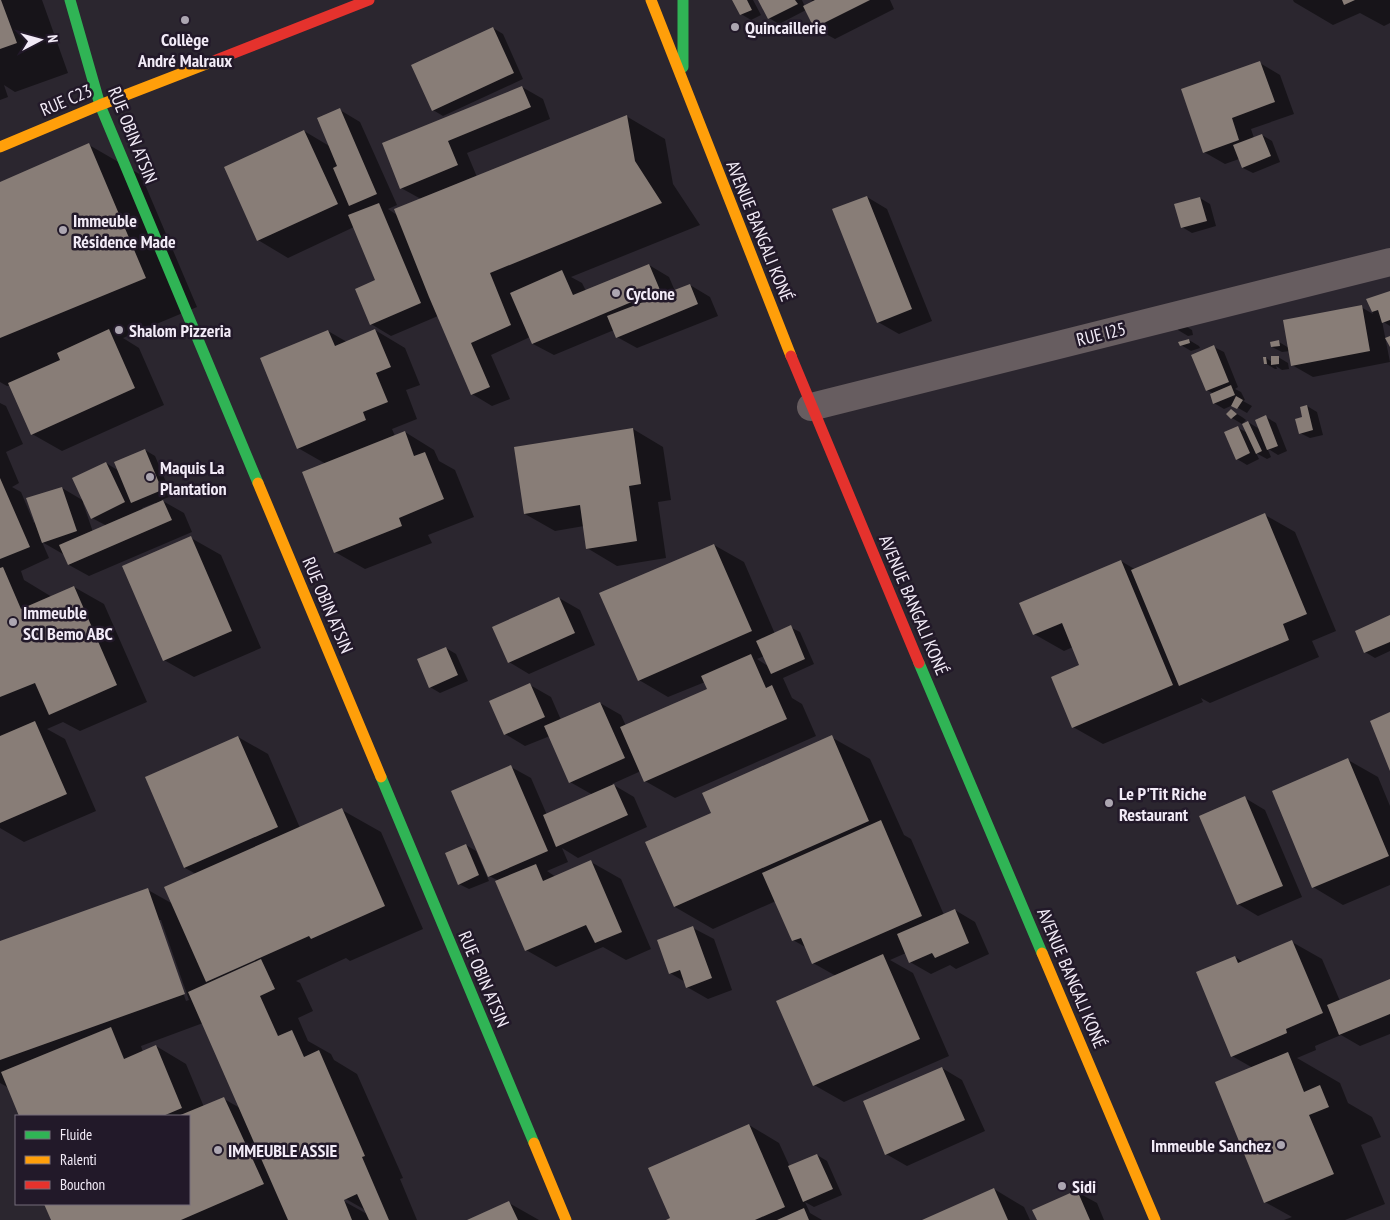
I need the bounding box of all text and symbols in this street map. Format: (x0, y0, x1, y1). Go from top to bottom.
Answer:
marker: Collège André Malraux (179, 14, 191, 26)
north arrow (15, 15, 65, 65)
place label: Quincaillerie (745, 16, 827, 39)
marker: Quincaillerie (729, 21, 741, 33)
place label: Collège André Malraux (137, 28, 232, 72)
text: N (44, 34, 62, 43)
street label: RUE C23 (37, 79, 95, 121)
street label: RUE OBIN ATSIN (103, 83, 163, 187)
street label: AVENUE BANGALI KONÉ (721, 157, 799, 305)
place label: Immeuble Résidence Made (73, 209, 176, 253)
marker: Immeuble Résidence Made (57, 224, 69, 236)
place label: Cyclone (626, 282, 675, 305)
marker: Cyclone (610, 287, 622, 299)
street label: RUE I25 (1074, 317, 1128, 351)
place label: Shalom Pizzeria (129, 319, 231, 342)
marker: Shalom Pizzeria (113, 324, 125, 336)
place label: Maquis La Plantation (160, 456, 227, 500)
marker: Maquis La Plantation (144, 471, 156, 483)
street label: AVENUE BANGALI KONÉ (874, 532, 954, 678)
street label: RUE OBIN ATSIN (297, 553, 359, 657)
place label: Immeuble SCI Bemo ABC (23, 601, 113, 645)
marker: Immeuble SCI Bemo ABC (7, 616, 19, 628)
place label: Le P'Tit Riche Restaurant (1119, 782, 1207, 826)
marker: Le P'Tit Riche Restaurant (1103, 797, 1115, 809)
street label: AVENUE BANGALI KONÉ (1032, 905, 1112, 1051)
street label: RUE OBIN ATSIN (453, 927, 515, 1031)
legend (15, 1115, 190, 1205)
text: Fluide (60, 1125, 92, 1144)
place label: Immeuble Sanchez (1151, 1134, 1271, 1157)
place label: IMMEUBLE ASSIE (228, 1139, 338, 1162)
marker: Immeuble Sanchez (1275, 1139, 1287, 1151)
marker: IMMEUBLE ASSIE (212, 1144, 224, 1156)
text: Ralenti (60, 1150, 97, 1169)
text: Bouchon (60, 1175, 105, 1194)
place label: Sidi (1072, 1175, 1096, 1198)
marker: Sidi (1056, 1180, 1068, 1192)

